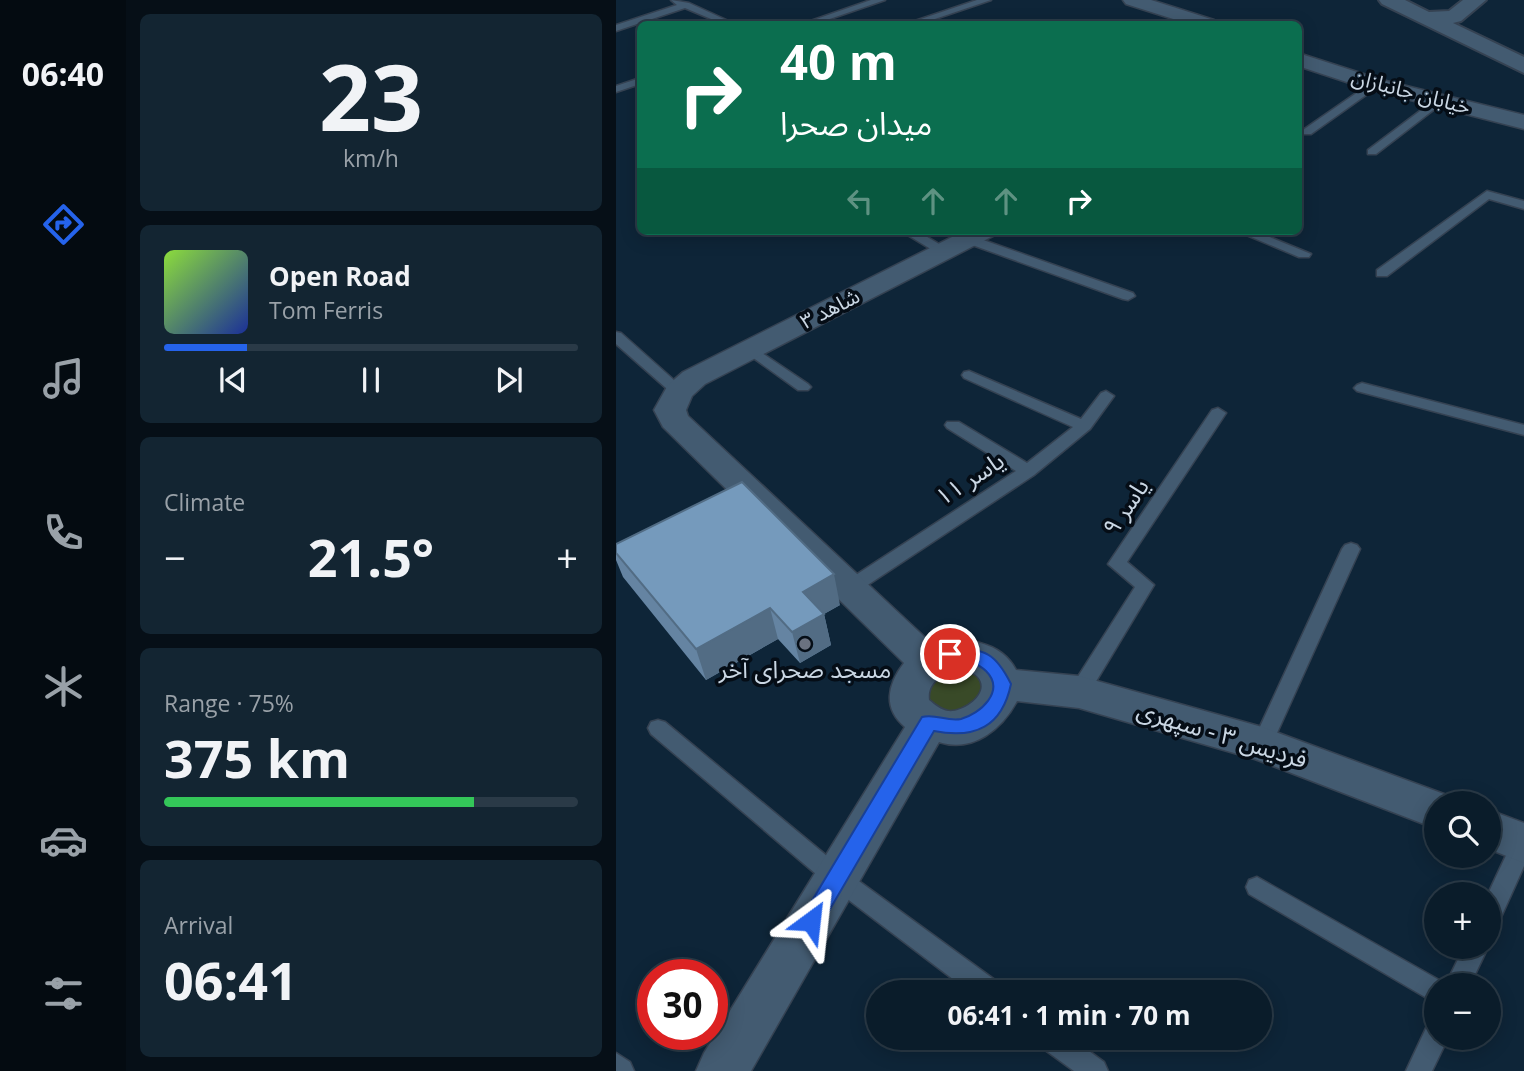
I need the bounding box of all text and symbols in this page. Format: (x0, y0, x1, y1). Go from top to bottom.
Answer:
text: 40 m (780, 28, 897, 94)
text: 23 (319, 34, 423, 158)
icon: right (665, 49, 756, 140)
text: 06:40 (22, 52, 104, 95)
street label: خیابان جانبازان (1349, 62, 1474, 120)
text: میدان صحرا (780, 101, 932, 144)
text: km/h (343, 142, 399, 174)
icon: left (841, 182, 879, 220)
icon: ahead (914, 182, 952, 220)
icon: ahead (987, 182, 1025, 220)
icon: right (1060, 182, 1098, 220)
icon: directions (39, 200, 88, 249)
text: Open Road (269, 258, 411, 294)
street label: شاهد ۳ (795, 281, 864, 335)
text: Tom Ferris (269, 294, 383, 326)
icon: music (39, 354, 88, 403)
icon: previous (214, 361, 252, 399)
icon: pause (352, 361, 390, 399)
icon: next (490, 361, 528, 399)
street label: یاسر ۱۱ (928, 443, 1010, 512)
street label: یاسر ۹ (1094, 471, 1156, 541)
text: Climate (164, 486, 245, 518)
icon: phone (39, 508, 88, 557)
text: 21.5° (308, 521, 434, 592)
text: − (164, 531, 186, 583)
text: + (556, 531, 578, 583)
pin (920, 624, 980, 684)
icon: arrive (931, 635, 969, 673)
marker: مسجد صحرای آخر (797, 636, 813, 652)
place label: مسجد صحرای آخر (718, 652, 891, 685)
icon: climate (39, 662, 88, 711)
text: Range · 75% (164, 687, 294, 719)
street label: فردیس ۳ - سپهری (1133, 692, 1312, 775)
text: 375 km (164, 722, 350, 793)
map controls (1424, 791, 1501, 1050)
button: search (1424, 791, 1501, 868)
icon: car (39, 816, 88, 865)
button: + (1424, 882, 1501, 959)
position arrow (774, 884, 848, 958)
text: Arrival (164, 909, 233, 941)
text: 06:41 (164, 944, 298, 1015)
speed limit sign: 30 (637, 959, 728, 1050)
icon: filters (39, 969, 88, 1018)
button: − (1424, 973, 1501, 1050)
text: 06:41 · 1 min · 70 m (948, 997, 1190, 1033)

